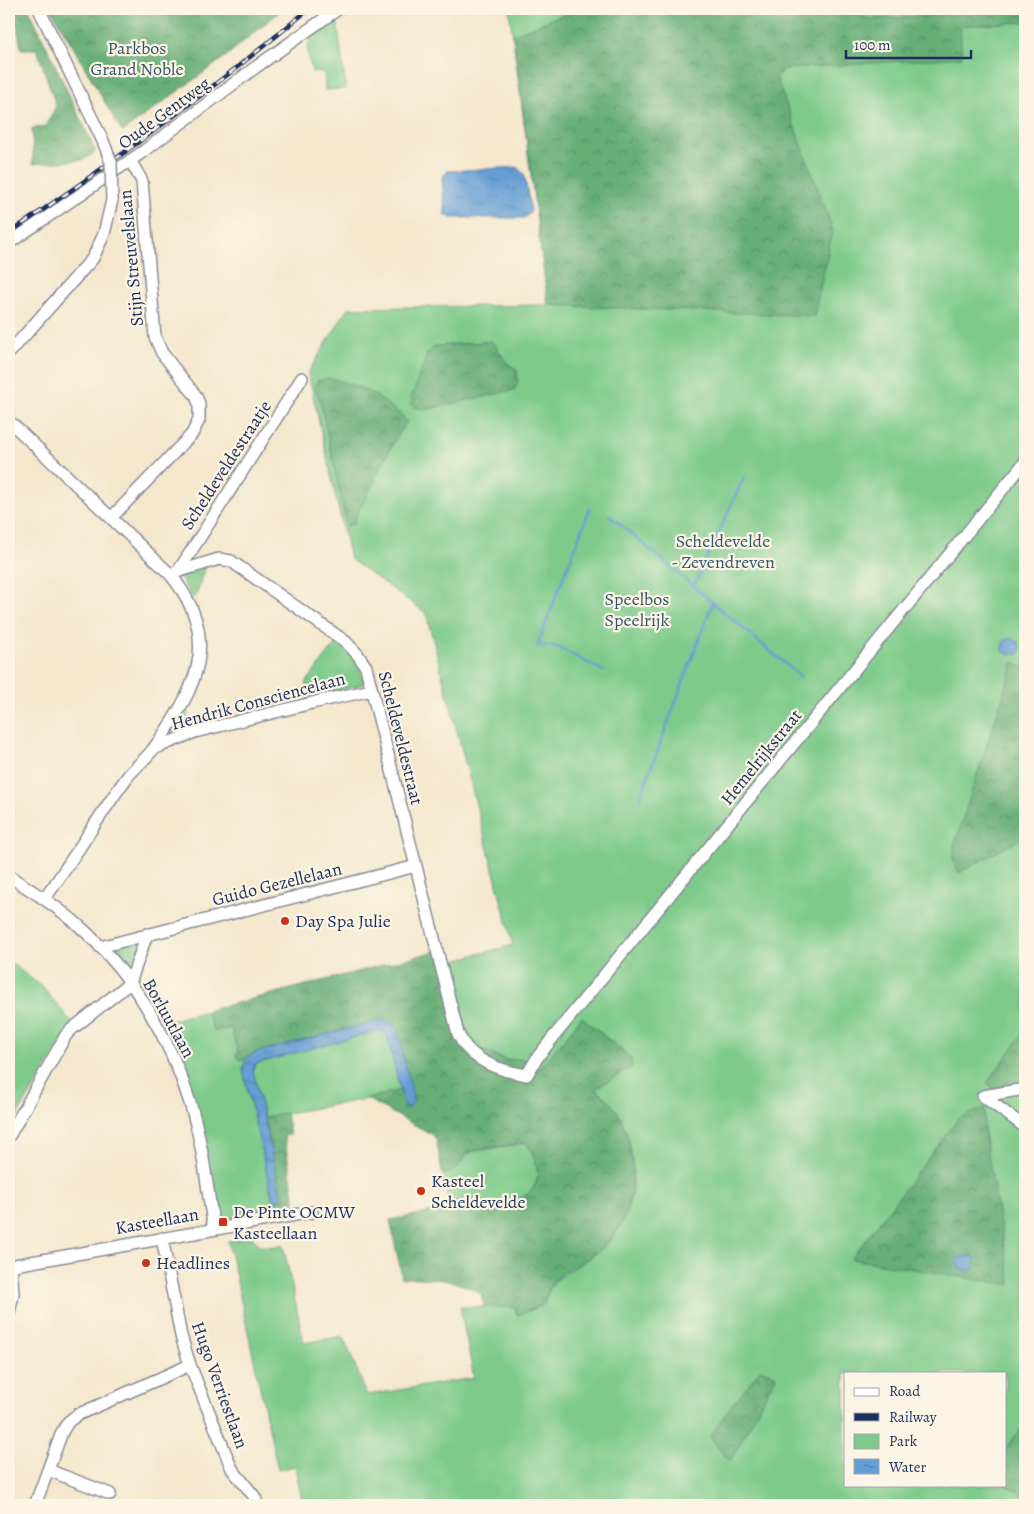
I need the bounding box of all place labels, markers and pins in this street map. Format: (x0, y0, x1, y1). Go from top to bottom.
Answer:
place label: Day Spa Julie (295, 909, 391, 933)
marker: Day Spa Julie (279, 915, 291, 927)
place label: Kasteel Scheldevelde (431, 1169, 526, 1214)
marker: Kasteel Scheldevelde (415, 1185, 427, 1197)
place label: De Pinte OCMW Kasteellaan (233, 1200, 355, 1245)
marker: De Pinte OCMW Kasteellaan (217, 1216, 229, 1228)
place label: Headlines (156, 1251, 230, 1275)
marker: Headlines (140, 1257, 152, 1269)

